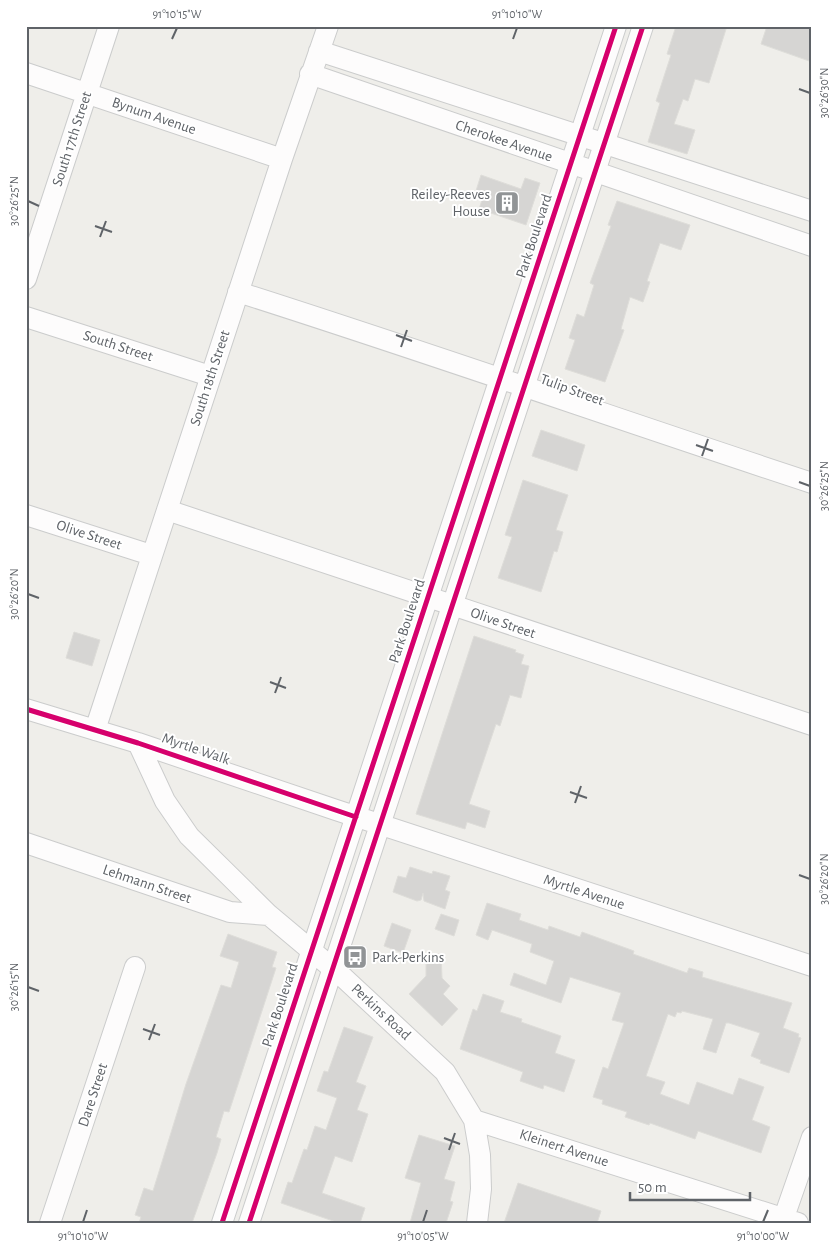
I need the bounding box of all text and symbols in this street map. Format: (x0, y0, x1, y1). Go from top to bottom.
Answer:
text: 91°10'15"W (152, 8, 202, 20)
text: 91°10'10"W (492, 8, 543, 20)
text: 30°26'30"N (818, 68, 830, 118)
street label: South 17th Street (50, 90, 94, 188)
street label: Bynum Avenue (110, 95, 198, 137)
street label: Cherokee Avenue (454, 117, 554, 165)
text: 30°26'25"N (8, 176, 20, 226)
place label: Reiley-Reeves House (411, 187, 490, 219)
building icon: Reiley-Reeves House (494, 190, 520, 216)
street label: Park Boulevard (513, 192, 555, 280)
street label: South Street (81, 328, 155, 364)
street label: South 18th Street (187, 328, 233, 428)
street label: Tulip Street (538, 372, 606, 409)
text: 30°26'25"N (818, 461, 830, 511)
street label: Olive Street (54, 517, 124, 553)
text: 30°26'20"N (8, 568, 20, 620)
street label: Park Boulevard (386, 577, 428, 665)
street label: Olive Street (469, 605, 538, 641)
street label: Myrtle Walk (160, 730, 232, 768)
text: 30°26'20"N (818, 853, 830, 905)
street label: Lehmann Street (101, 862, 193, 906)
street label: Myrtle Avenue (542, 872, 627, 912)
bus stop icon: Park-Perkins (342, 944, 368, 970)
place label: Park-Perkins (372, 950, 444, 965)
street label: Park Boulevard (259, 961, 301, 1049)
text: 30°26'15"N (8, 963, 20, 1011)
street label: Perkins Road (348, 981, 414, 1043)
street label: Dare Street (76, 1061, 110, 1129)
street label: Kleinert Avenue (517, 1127, 611, 1170)
scale bar (630, 1169, 750, 1201)
text: 50 m (638, 1180, 667, 1195)
text: 91°10'10"W (58, 1230, 109, 1242)
text: 91°10'05"W (397, 1230, 449, 1242)
text: 91°10'00"W (737, 1230, 790, 1242)

